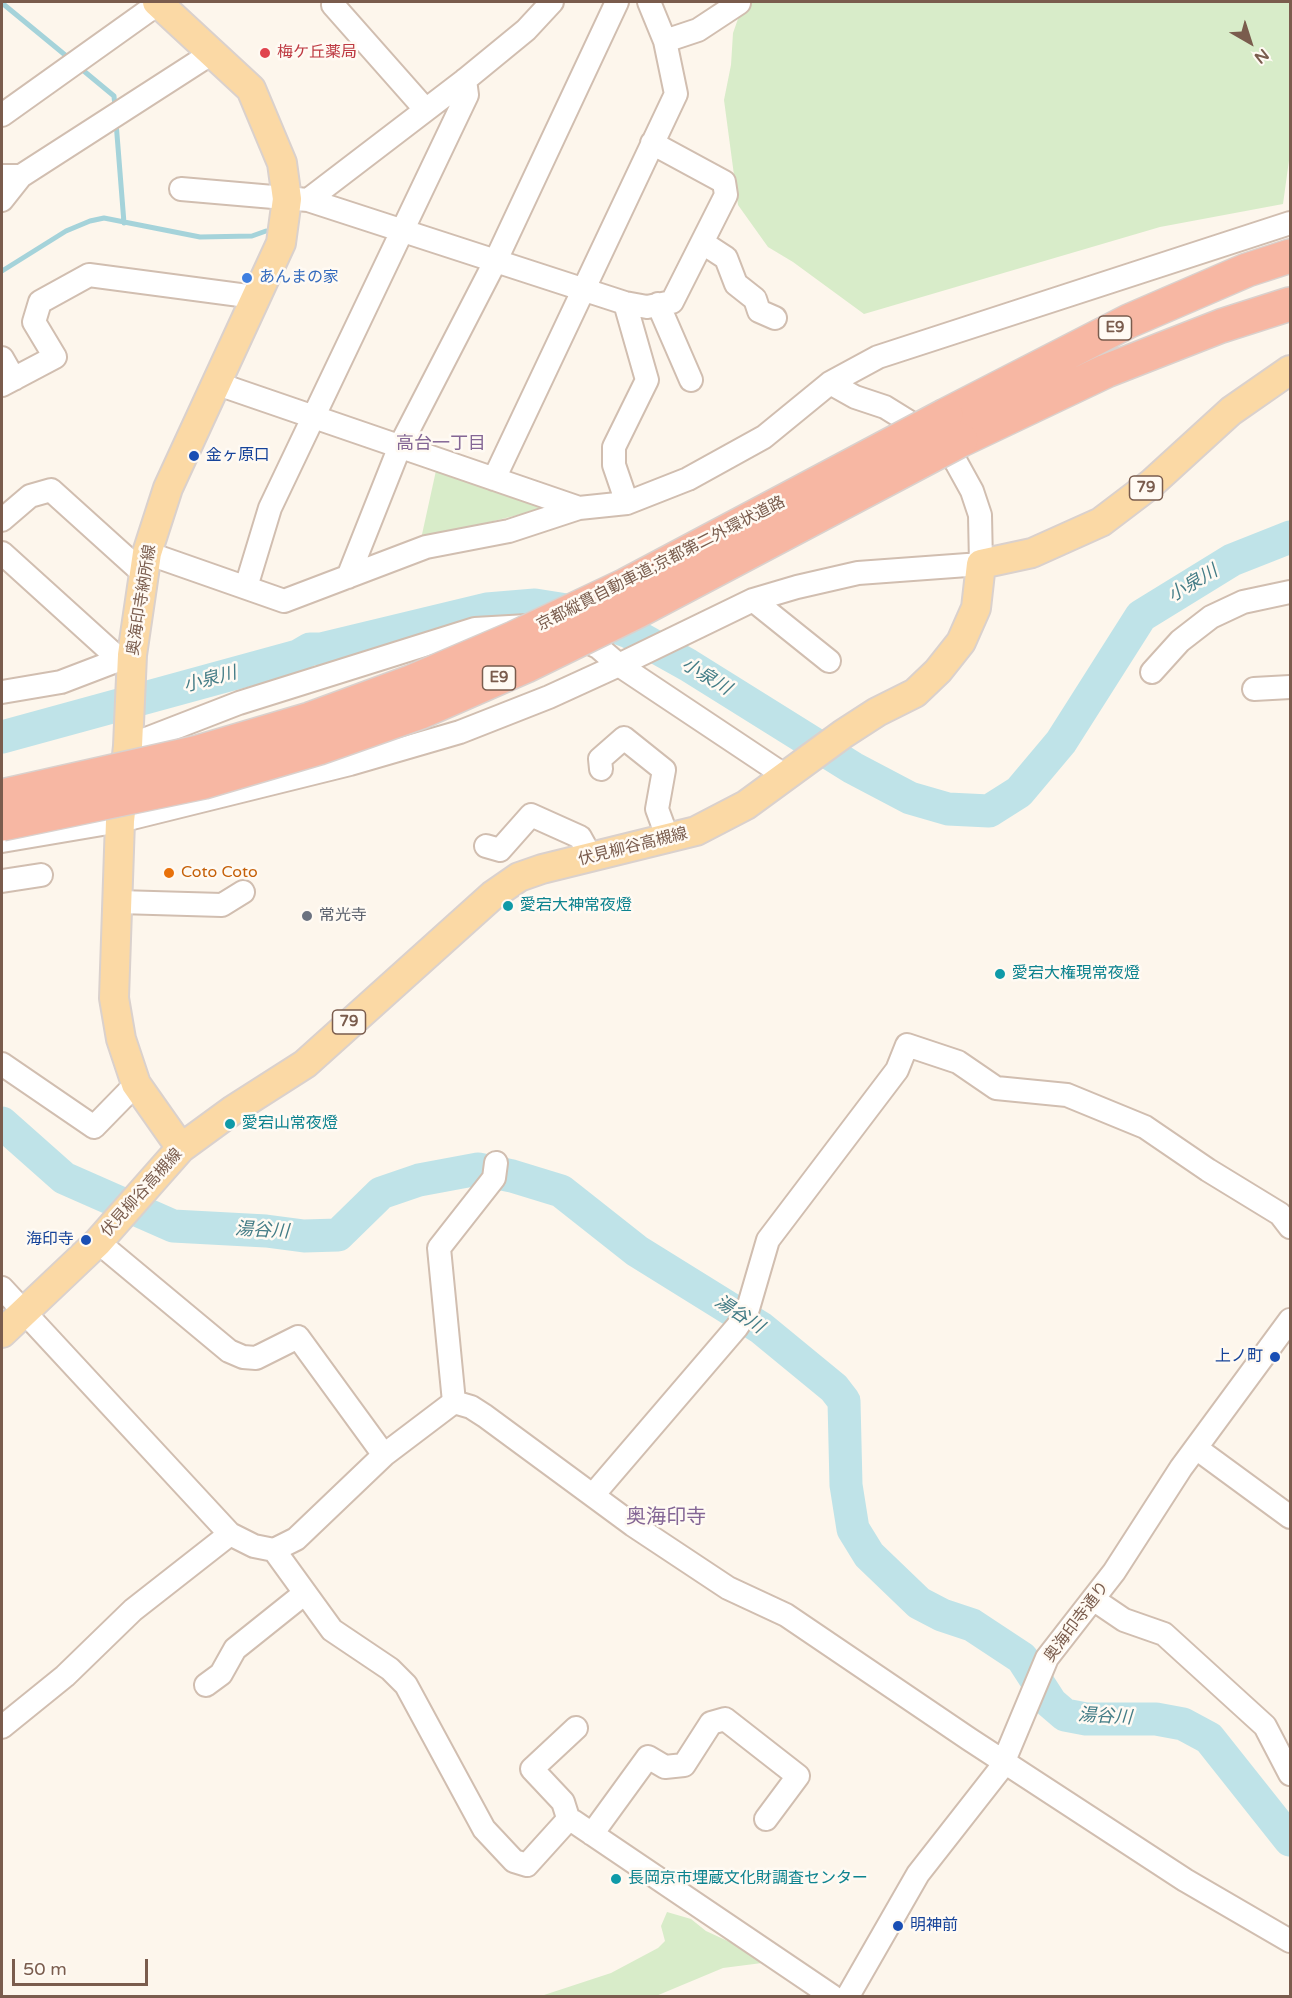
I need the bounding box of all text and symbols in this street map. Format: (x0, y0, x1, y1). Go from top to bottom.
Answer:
north arrow (1220, 12, 1280, 72)
place label: 梅ケ丘薬局 (277, 43, 357, 63)
text: N (1250, 44, 1273, 68)
marker: 梅ケ丘薬局 (258, 46, 272, 60)
place label: あんまの家 (259, 268, 339, 288)
marker: あんまの家 (240, 271, 254, 285)
road number: E9 (1098, 316, 1132, 340)
district label: 高台一丁目 (396, 433, 486, 455)
place label: 金ヶ原口 (206, 446, 270, 466)
marker: 金ヶ原口 (187, 449, 201, 463)
road number: 79 (1130, 476, 1162, 500)
street label: 京都縦貫自動車道;京都第二外環状道路 (534, 493, 788, 635)
street label: 奥海印寺納所線 (124, 543, 160, 657)
water label: 小泉川 (1164, 561, 1222, 607)
water label: 小泉川 (677, 654, 735, 700)
water label: 小泉川 (181, 663, 239, 697)
road number: E9 (482, 666, 516, 690)
street label: 伏見柳谷高槻線 (576, 824, 690, 870)
place label: Coto Coto (181, 863, 258, 883)
marker: Coto Coto (162, 866, 176, 880)
place label: 愛宕大神常夜燈 (520, 896, 632, 916)
marker: 愛宕大神常夜燈 (501, 899, 515, 913)
place label: 常光寺 (319, 906, 367, 926)
marker: 常光寺 (300, 909, 314, 923)
place label: 愛宕大権現常夜燈 (1012, 964, 1140, 984)
marker: 愛宕大権現常夜燈 (993, 967, 1007, 981)
road number: 79 (332, 1010, 366, 1034)
place label: 愛宕山常夜燈 (242, 1114, 338, 1134)
marker: 愛宕山常夜燈 (223, 1117, 237, 1131)
street label: 伏見柳谷高槻線 (97, 1145, 187, 1241)
water label: 湯谷川 (234, 1219, 290, 1243)
place label: 海印寺 (26, 1230, 74, 1250)
marker: 海印寺 (79, 1233, 93, 1247)
water label: 湯谷川 (710, 1291, 768, 1339)
place label: 上ノ町 (1215, 1347, 1263, 1367)
marker: 上ノ町 (1268, 1350, 1282, 1364)
district label: 奥海印寺 (626, 1506, 706, 1530)
street label: 奥海印寺通り (1040, 1578, 1114, 1666)
water label: 湯谷川 (1077, 1705, 1133, 1729)
place label: 長岡京市埋蔵文化財調査センター (628, 1869, 868, 1889)
marker: 長岡京市埋蔵文化財調査センター (609, 1872, 623, 1886)
place label: 明神前 (910, 1916, 958, 1936)
marker: 明神前 (891, 1919, 905, 1933)
scale bar (15, 1947, 152, 1985)
text: 50 m (23, 1958, 67, 1980)

